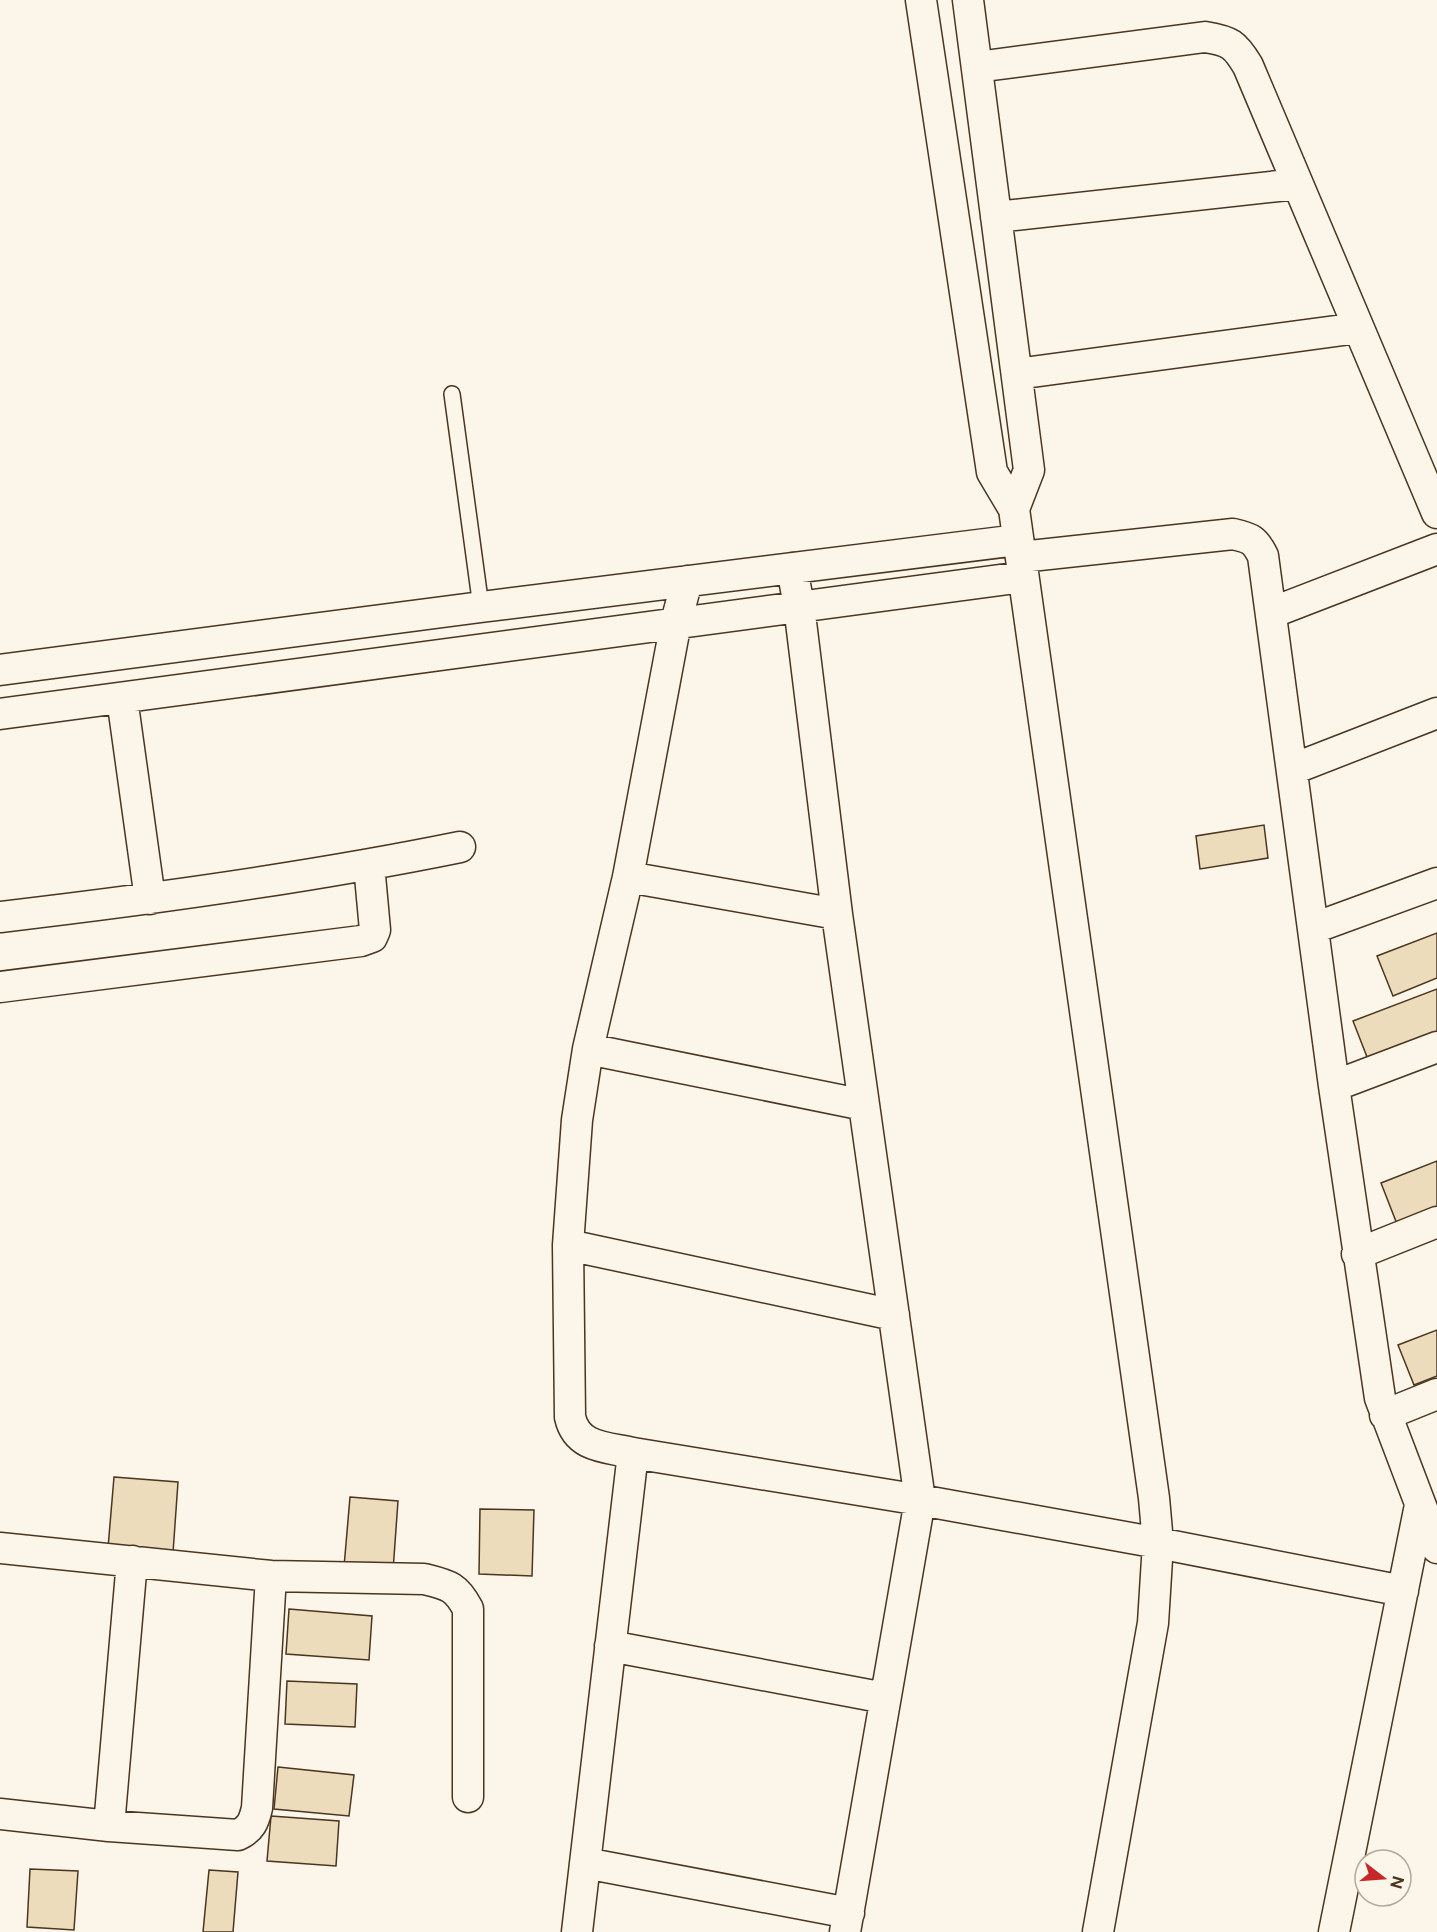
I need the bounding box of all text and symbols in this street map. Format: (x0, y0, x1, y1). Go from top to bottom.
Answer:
north arrow (1353, 1848, 1413, 1908)
text: N (1386, 1873, 1408, 1891)

